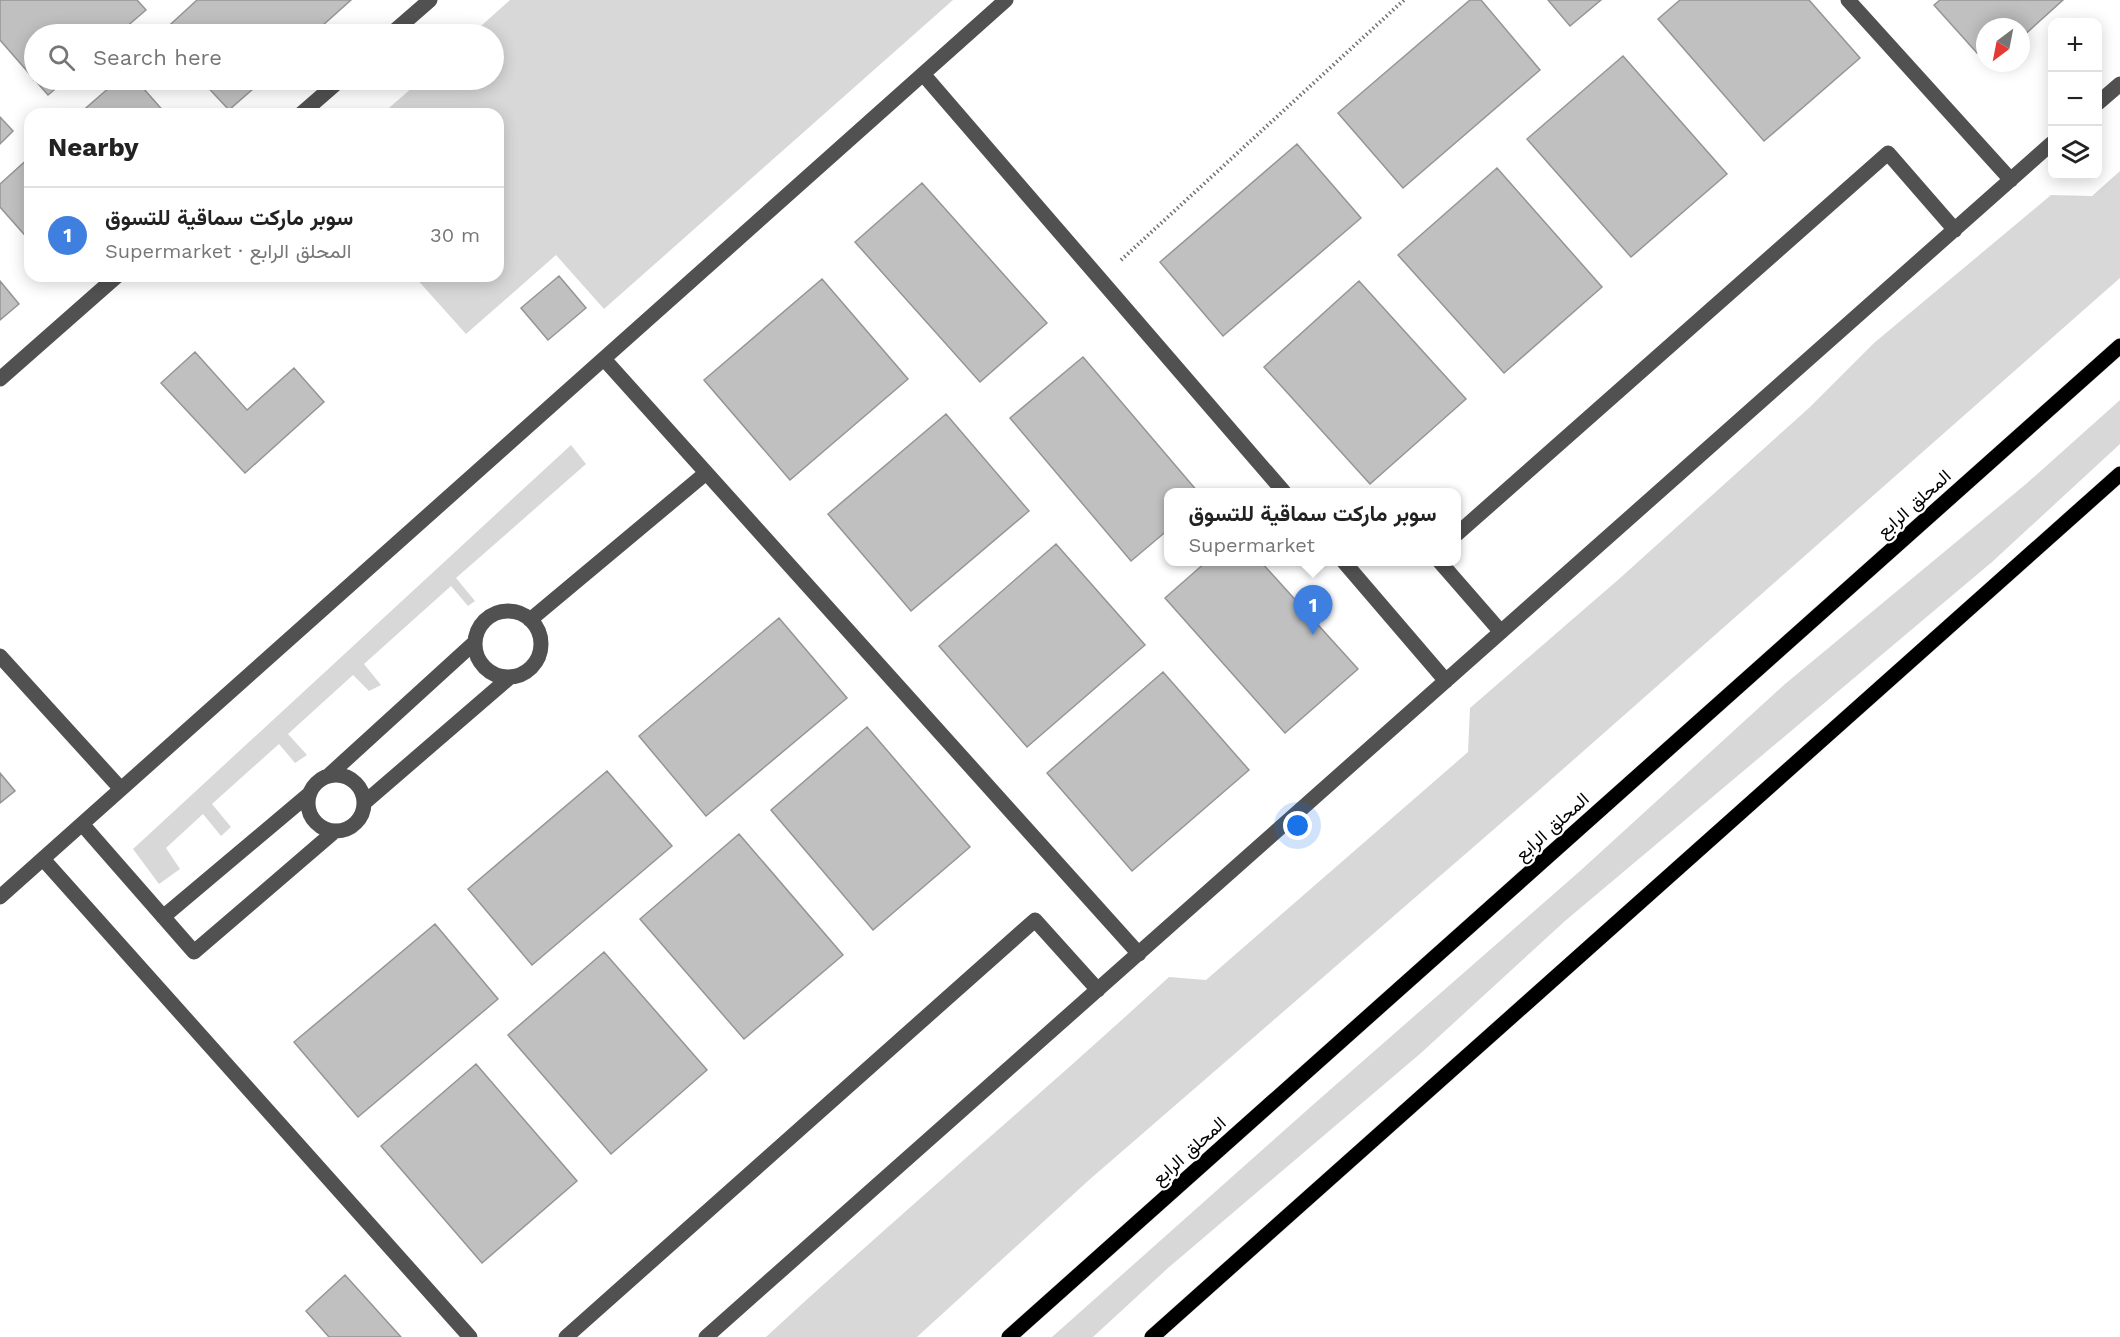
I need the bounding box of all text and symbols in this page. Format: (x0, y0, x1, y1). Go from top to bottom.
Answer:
north arrow (1976, 18, 2030, 72)
map controls (2048, 18, 2102, 180)
button: + (2048, 18, 2102, 72)
search box (24, 24, 504, 90)
icon: search (45, 41, 78, 74)
text: Search here (93, 45, 222, 70)
button: − (2048, 72, 2102, 126)
button: layers (2048, 126, 2102, 180)
text: Nearby (48, 132, 139, 162)
text: سوبر ماركت سماقية للتسوق (105, 205, 353, 230)
text: 1 (63, 223, 72, 247)
text: 30 m (430, 223, 480, 247)
text: Supermarket · المحلق الرابع (105, 239, 351, 263)
street label: المحلق الرابع (1873, 465, 1956, 544)
popup (1164, 488, 1461, 566)
text: سوبر ماركت سماقية للتسوق (1188, 501, 1437, 526)
text: Supermarket (1188, 533, 1315, 557)
pin: 1 (1294, 586, 1332, 635)
street label: المحلق الرابع (1511, 788, 1594, 867)
your location (1283, 811, 1312, 840)
street label: المحلق الرابع (1148, 1112, 1231, 1191)

